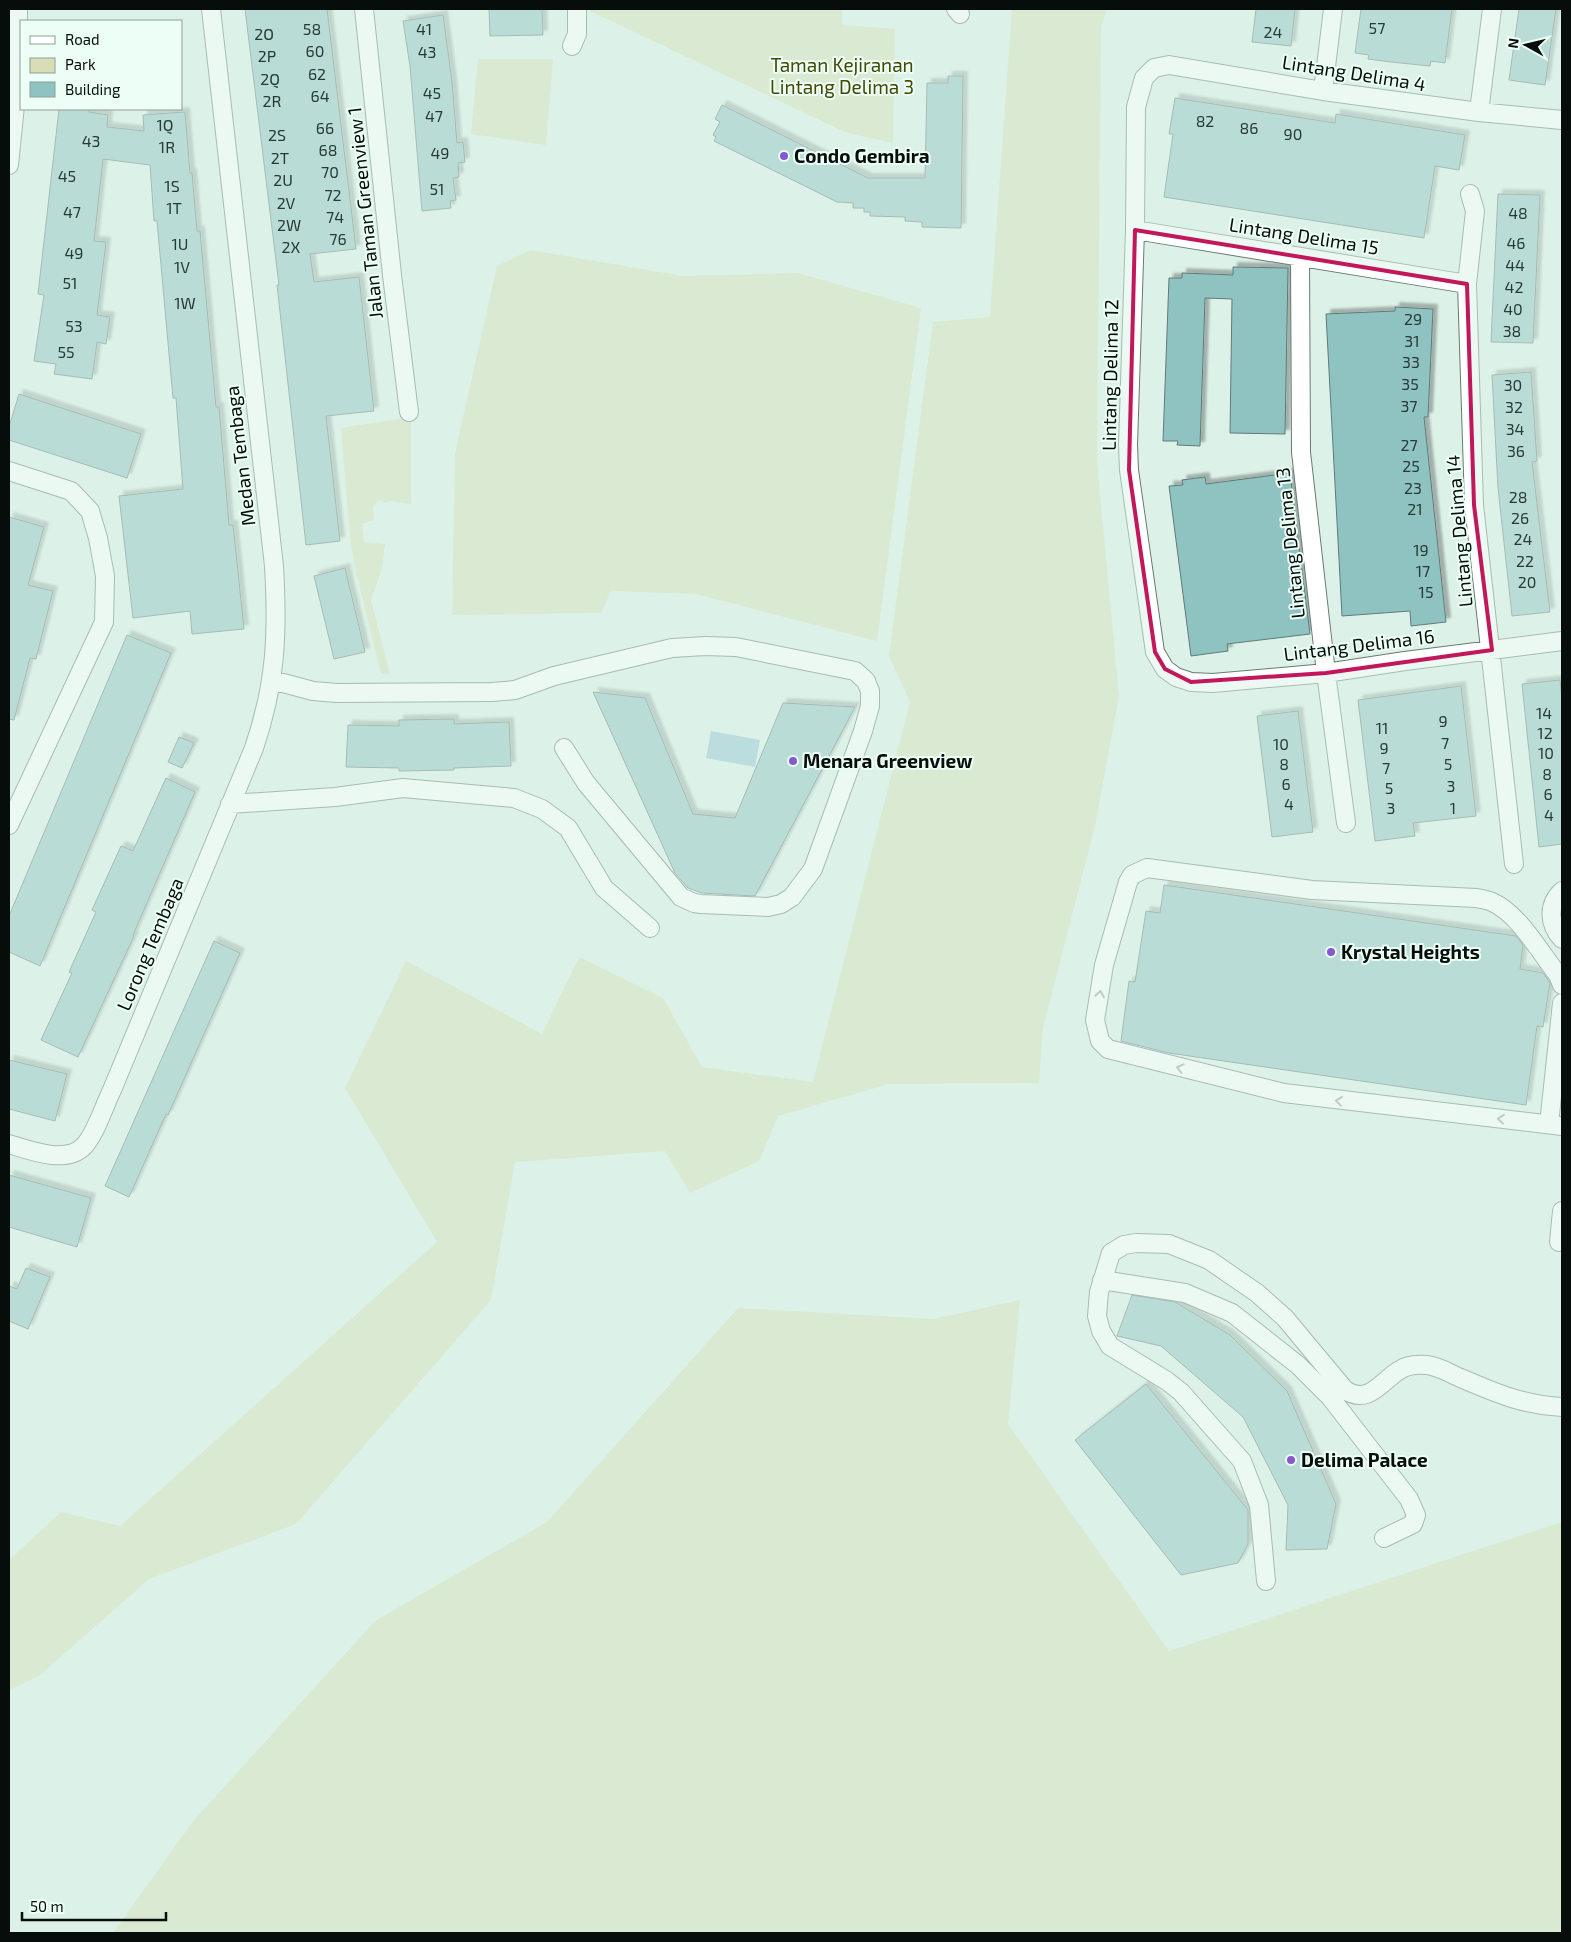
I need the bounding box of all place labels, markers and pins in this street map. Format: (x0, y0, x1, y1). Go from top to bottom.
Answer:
place label: Condo Gembira (794, 144, 930, 167)
marker: Condo Gembira (778, 150, 790, 162)
place label: Menara Greenview (803, 749, 972, 772)
marker: Menara Greenview (787, 755, 799, 767)
place label: Krystal Heights (1341, 940, 1480, 964)
marker: Krystal Heights (1325, 946, 1337, 958)
place label: Delima Palace (1301, 1448, 1428, 1471)
marker: Delima Palace (1285, 1454, 1297, 1466)

